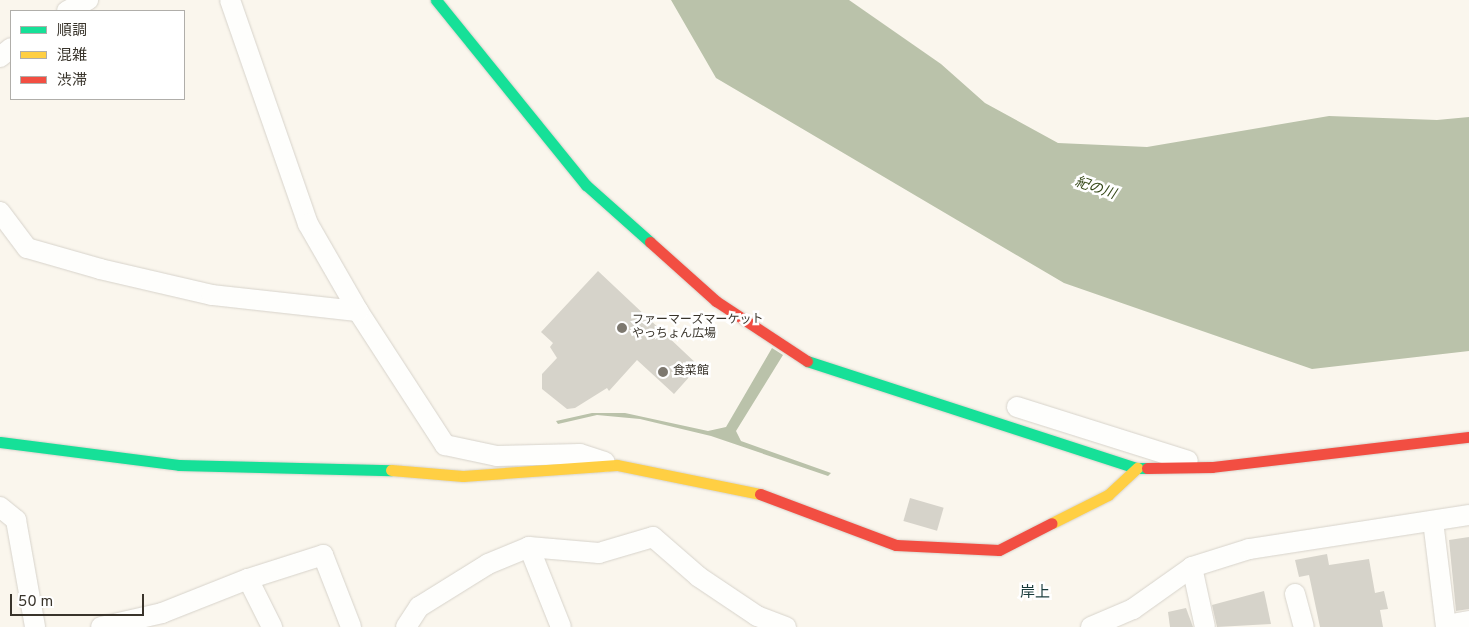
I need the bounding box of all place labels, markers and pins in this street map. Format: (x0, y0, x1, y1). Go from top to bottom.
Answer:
place label: ファーマーズマーケット やっちょん広場 (632, 314, 764, 342)
marker: ファーマーズマーケット やっちょん広場 (616, 322, 628, 334)
place label: 食菜館 (673, 365, 709, 379)
marker: 食菜館 (657, 366, 669, 378)

